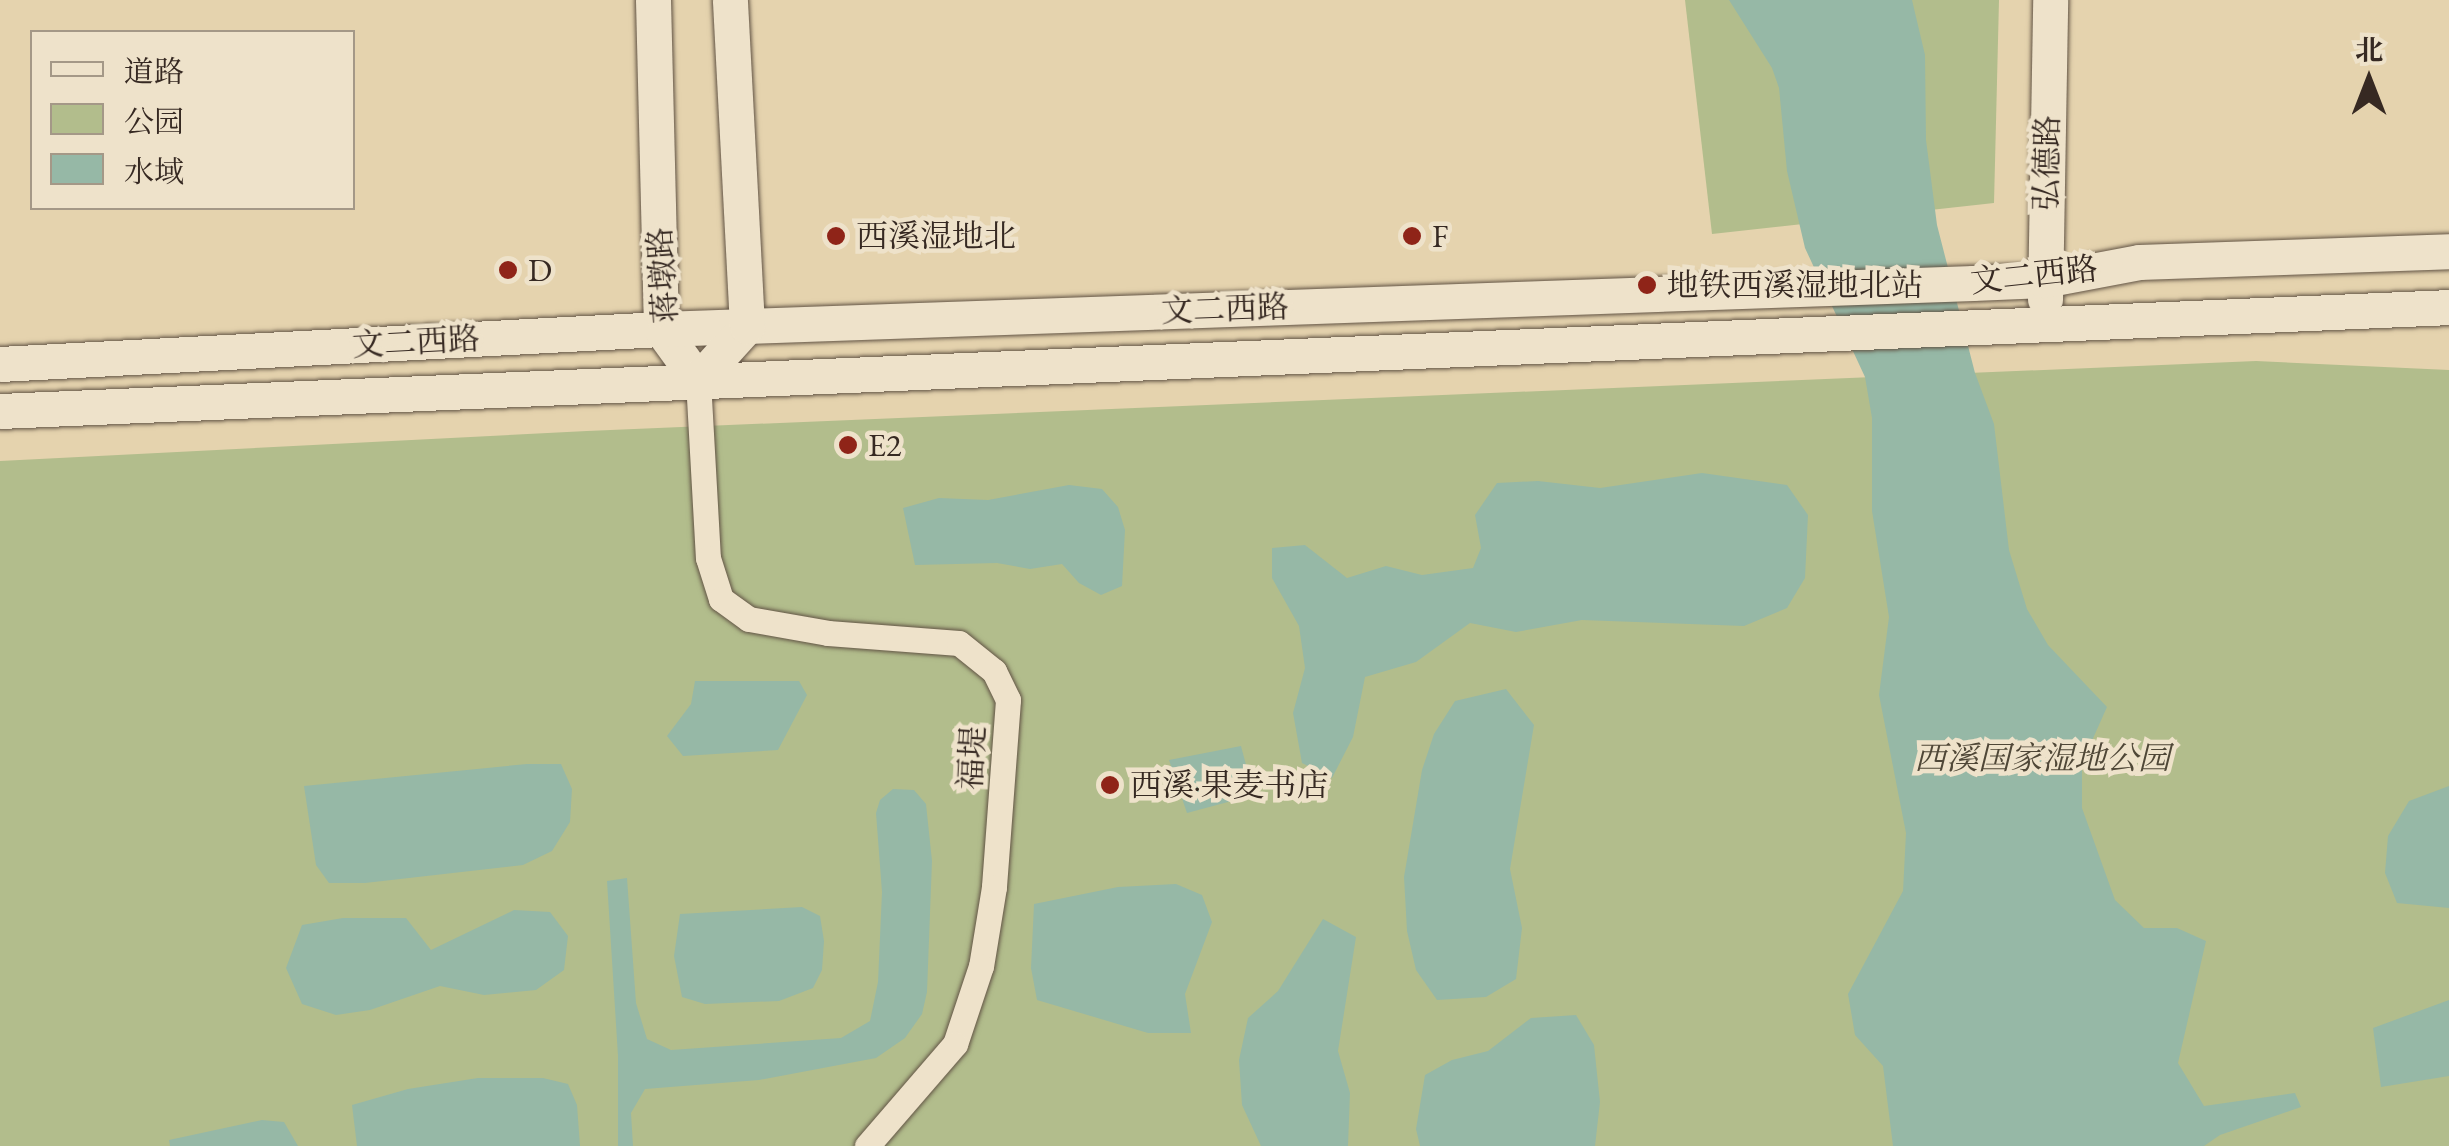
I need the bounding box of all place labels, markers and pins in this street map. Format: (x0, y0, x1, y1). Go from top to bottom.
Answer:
place label: 西溪湿地北 (856, 217, 1016, 255)
place label: F (1432, 217, 1448, 255)
marker: 西溪湿地北 (825, 225, 847, 247)
marker: F (1401, 225, 1423, 247)
place label: D (528, 251, 552, 289)
marker: D (497, 259, 519, 281)
place label: 地铁西溪湿地北站 (1667, 266, 1923, 304)
marker: 地铁西溪湿地北站 (1636, 274, 1658, 296)
place label: E2 (868, 426, 901, 464)
marker: E2 (837, 434, 859, 456)
place label: 西溪·果麦书店 (1130, 766, 1328, 804)
marker: 西溪·果麦书店 (1099, 774, 1121, 796)

